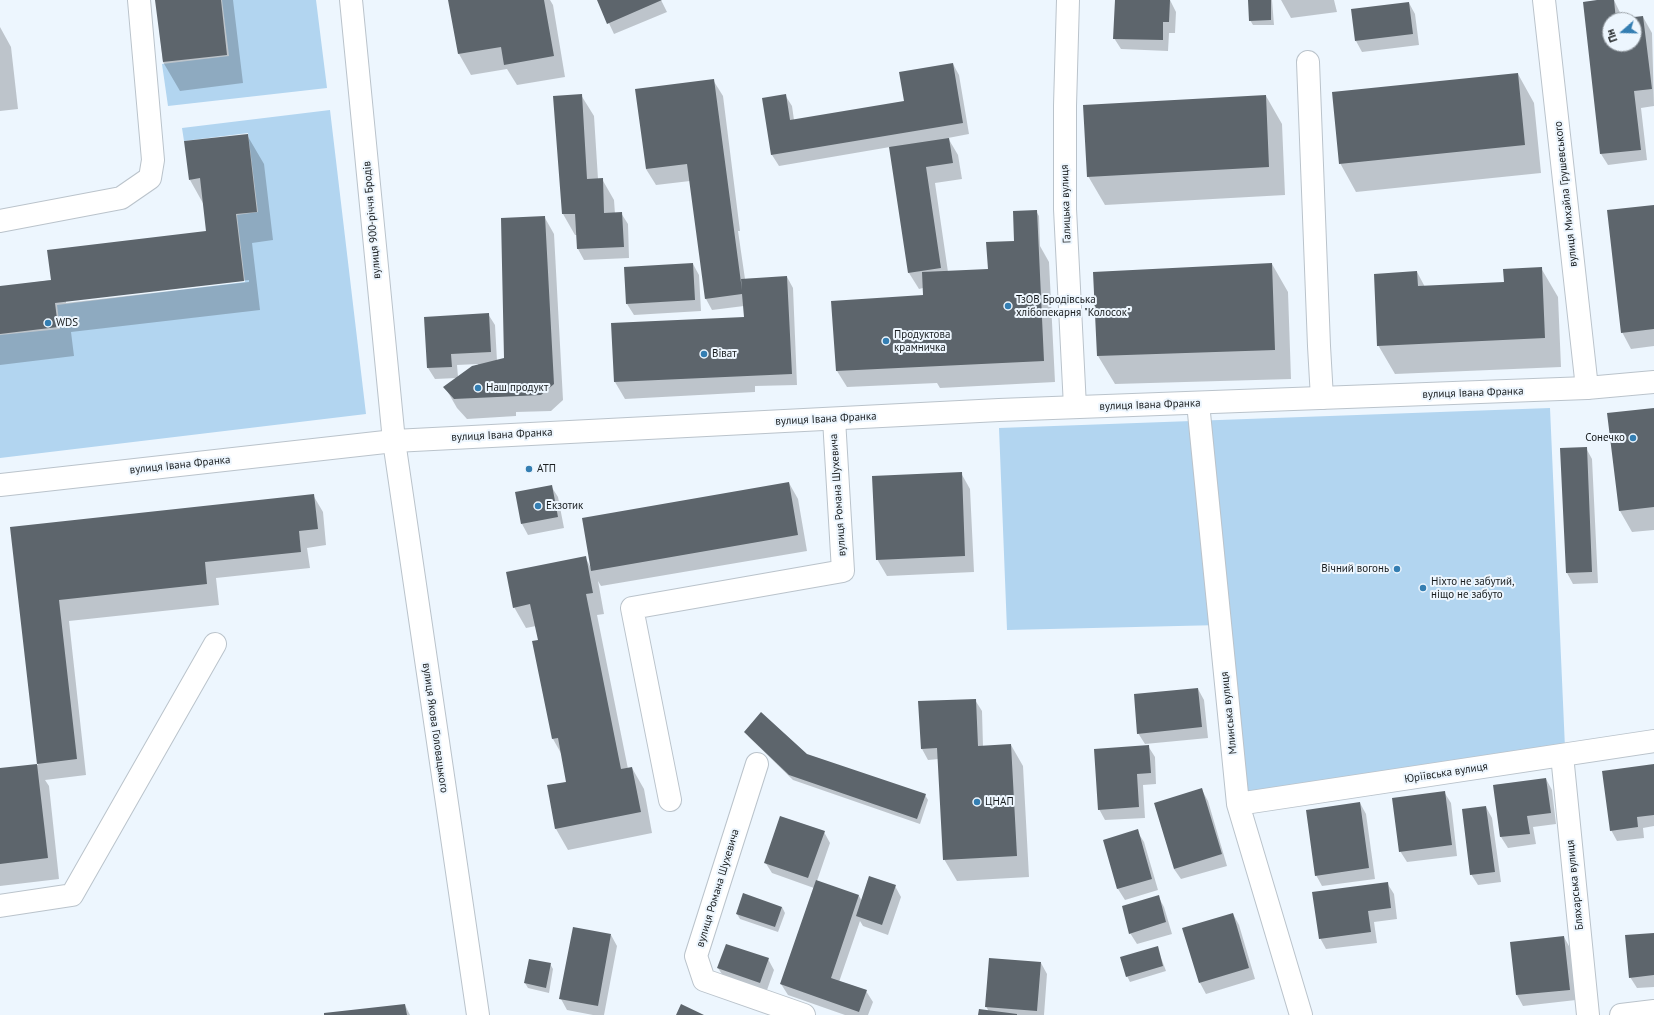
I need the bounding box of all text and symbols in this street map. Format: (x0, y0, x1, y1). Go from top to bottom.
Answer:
north arrow (1602, 12, 1642, 52)
text: Пн (1603, 27, 1620, 44)
street label: вулиця Михайла Грушевського (1552, 120, 1580, 268)
street label: вулиця 900-річчя Бродів (360, 161, 384, 279)
street label: Галицька вулиця (1058, 164, 1074, 244)
place label: ТзОВ Бродівська хлібопекарня "Колосок" (1016, 293, 1131, 319)
marker: ТзОВ Бродівська хлібопекарня "Колосок" (1003, 301, 1013, 311)
place label: WDS (56, 316, 78, 330)
marker: WDS (43, 318, 53, 328)
place label: Продуктова крамничка (894, 328, 950, 354)
marker: Продуктова крамничка (881, 336, 891, 346)
place label: Віват (712, 347, 737, 361)
marker: Віват (699, 349, 709, 359)
place label: Наш продукт (486, 381, 548, 395)
marker: Наш продукт (473, 383, 483, 393)
street label: вулиця Івана Франка (1422, 385, 1524, 401)
street label: вулиця Івана Франка (1099, 397, 1201, 413)
street label: вулиця Івана Франка (775, 410, 877, 428)
street label: вулиця Івана Франка (451, 426, 553, 444)
place label: Сонечко (1585, 431, 1625, 445)
street label: вулиця Романа Шухевича (827, 433, 849, 557)
marker: Сонечко (1628, 433, 1638, 443)
street label: вулиця Івана Франка (129, 453, 231, 477)
place label: АТП (537, 462, 556, 476)
marker: АТП (524, 464, 534, 474)
place label: Екзотик (546, 499, 583, 513)
marker: Екзотик (533, 501, 543, 511)
place label: Вічний вогонь (1321, 562, 1389, 576)
marker: Вічний вогонь (1392, 564, 1402, 574)
place label: Ніхто не забутий, ніщо не забуто (1431, 575, 1515, 601)
marker: Ніхто не забутий, ніщо не забуто (1418, 583, 1428, 593)
street label: вулиця Якова Головацького (419, 662, 451, 794)
street label: Млинська вулиця (1218, 671, 1240, 755)
street label: Юріївська вулиця (1403, 760, 1489, 786)
place label: ЦНАП (985, 795, 1014, 809)
marker: ЦНАП (972, 797, 982, 807)
street label: вулиця Романа Шухевича (694, 827, 742, 949)
street label: Бляхарська вулиця (1564, 839, 1586, 931)

